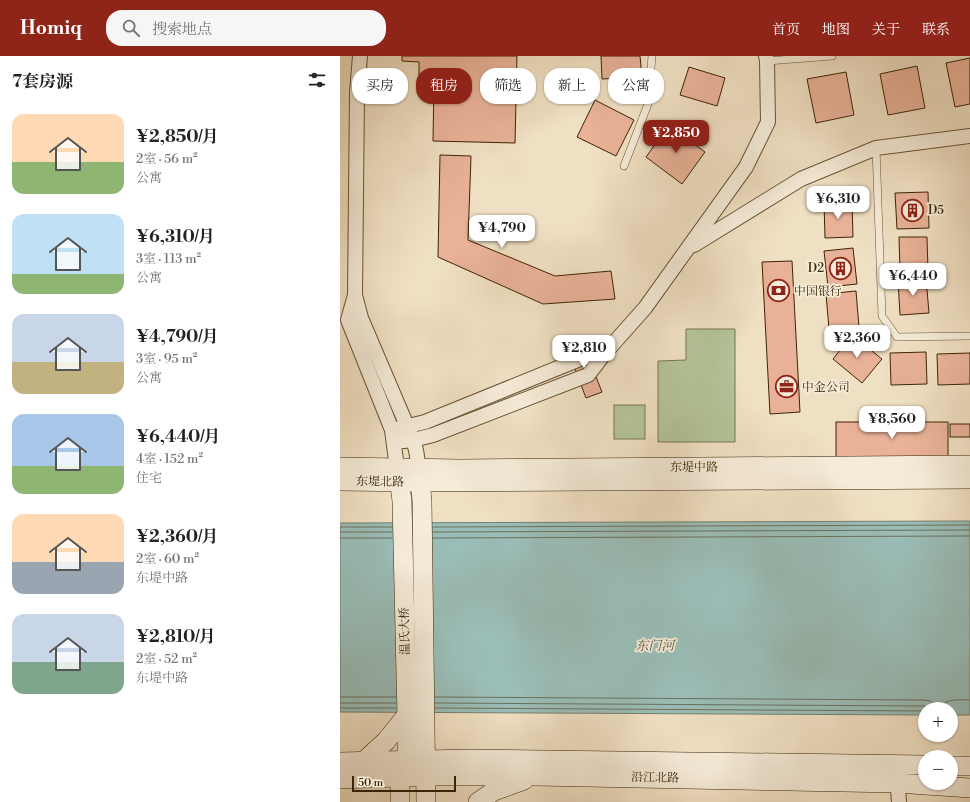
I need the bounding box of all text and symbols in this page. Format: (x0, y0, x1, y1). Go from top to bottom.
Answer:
search box (106, 10, 386, 46)
text: Homiq (20, 16, 82, 40)
icon: search (120, 17, 142, 39)
text: 搜索地点 (152, 20, 212, 39)
text: 首页 (772, 21, 800, 39)
text: 地图 (822, 21, 850, 39)
text: 关于 (872, 21, 900, 39)
text: 联系 (922, 21, 950, 39)
chip: 买房 (352, 68, 408, 104)
chip: 租房 (416, 68, 472, 104)
chip: 筛选 (480, 68, 536, 104)
chip: 新上 (544, 68, 600, 104)
chip: 公寓 (608, 68, 664, 104)
icon: filters (306, 69, 328, 91)
text: 7套房源 (12, 71, 73, 93)
pin: ¥2,850 (643, 120, 709, 154)
text: ¥2,850 (652, 125, 700, 141)
text: ¥2,850/月 (136, 126, 219, 148)
icon: home (44, 130, 92, 178)
text: 2室 · 56 m² (136, 151, 198, 167)
text: 公寓 (136, 170, 162, 186)
pin: ¥6,310 (805, 186, 871, 220)
text: ¥6,310 (816, 191, 860, 207)
building icon: D5 (899, 197, 925, 223)
place label: D5 (928, 203, 944, 218)
pin: ¥4,790 (469, 215, 535, 249)
text: ¥4,790 (478, 220, 526, 236)
text: ¥6,310/月 (136, 226, 215, 248)
icon: home (44, 230, 92, 278)
text: 3室 · 113 m² (136, 251, 201, 267)
building icon: D2 (827, 255, 853, 281)
place label: D2 (808, 261, 824, 276)
pin: ¥6,440 (880, 263, 946, 297)
text: ¥6,440 (888, 268, 938, 284)
text: 公寓 (136, 270, 162, 286)
bank icon: 中国银行 (766, 278, 792, 304)
place label: 中国银行 (794, 284, 842, 299)
pin: ¥2,360 (824, 325, 890, 359)
text: ¥4,790/月 (136, 326, 219, 348)
icon: home (44, 330, 92, 378)
text: ¥2,360 (833, 330, 881, 346)
pin: ¥2,810 (551, 335, 617, 369)
text: ¥2,810 (561, 340, 607, 356)
text: 3室 · 95 m² (136, 351, 197, 367)
text: 公寓 (136, 370, 162, 386)
office icon: 中金公司 (774, 374, 800, 400)
place label: 中金公司 (802, 380, 850, 395)
pin: ¥8,560 (859, 406, 925, 440)
text: ¥8,560 (868, 411, 916, 427)
text: ¥6,440/月 (136, 426, 221, 448)
icon: home (44, 430, 92, 478)
text: 4室 · 152 m² (136, 451, 203, 467)
street label: 东堤中路 (670, 460, 718, 475)
text: 住宅 (136, 470, 162, 486)
street label: 东堤北路 (356, 474, 404, 490)
text: ¥2,360/月 (136, 526, 218, 548)
icon: home (44, 530, 92, 578)
text: 2室 · 60 m² (136, 551, 199, 567)
text: 东堤中路 (136, 570, 188, 586)
street label: 温氏大桥 (397, 607, 413, 655)
text: ¥2,810/月 (136, 626, 216, 648)
icon: home (44, 630, 92, 678)
water label: 东门河 (635, 638, 677, 654)
text: 2室 · 52 m² (136, 651, 197, 667)
text: 东堤中路 (136, 670, 188, 686)
map controls (918, 702, 958, 790)
button: + (918, 702, 958, 742)
button: − (918, 750, 958, 790)
street label: 沿江北路 (631, 770, 679, 786)
scale bar (352, 774, 456, 793)
text: 50 m (358, 776, 383, 790)

